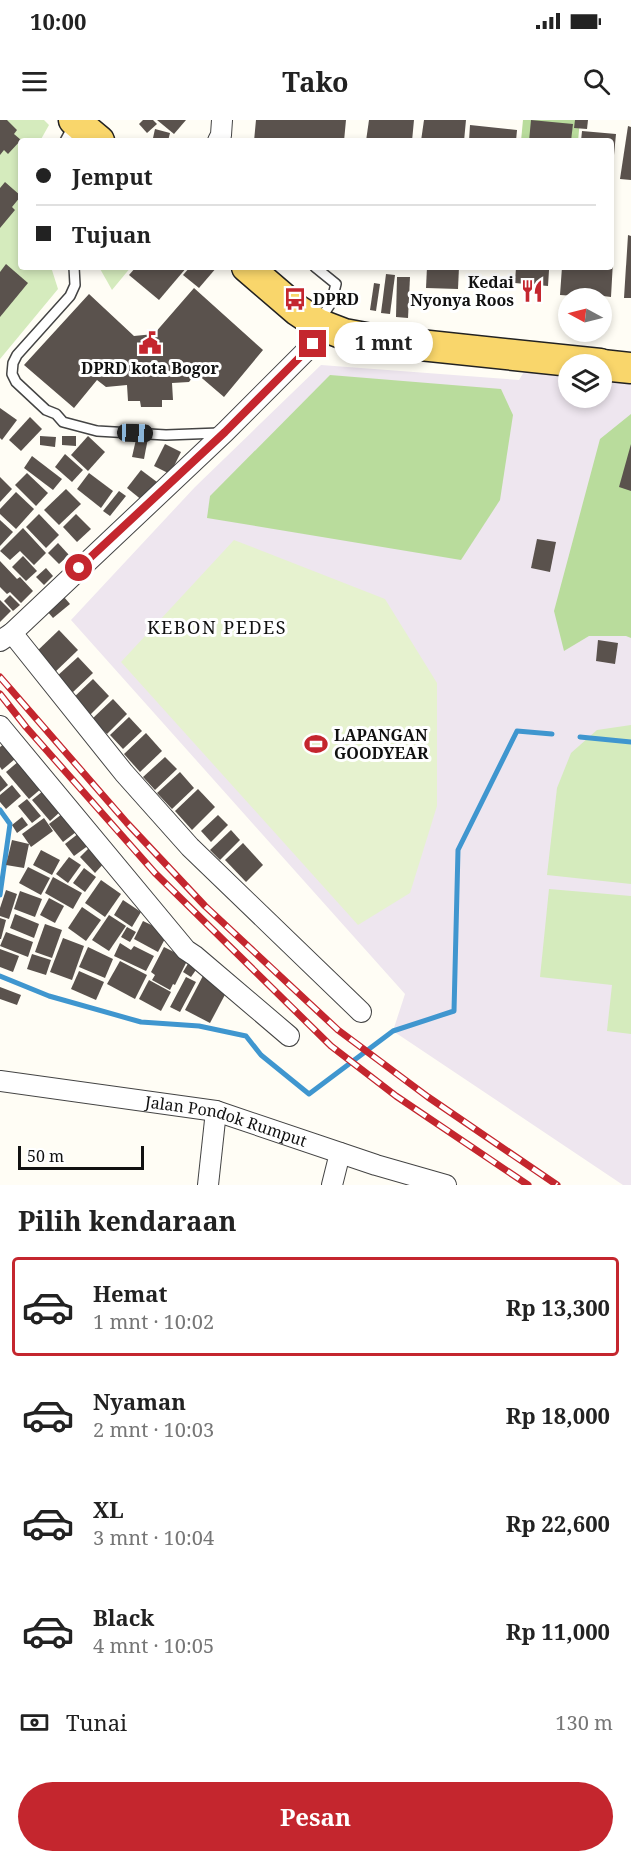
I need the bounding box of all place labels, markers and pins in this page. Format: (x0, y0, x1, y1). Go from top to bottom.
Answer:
place label: Kedai Nyonya Roos (410, 271, 514, 311)
restaurant icon: Kedai Nyonya Roos (519, 278, 545, 304)
bus stop icon: DPRD (282, 286, 308, 312)
place label: DPRD (313, 288, 359, 310)
public building icon: DPRD kota Bogor (137, 330, 163, 356)
place label: DPRD kota Bogor (81, 357, 220, 379)
place label: LAPANGAN GOODYEAR (334, 724, 429, 764)
sports icon: LAPANGAN GOODYEAR (303, 731, 329, 757)

